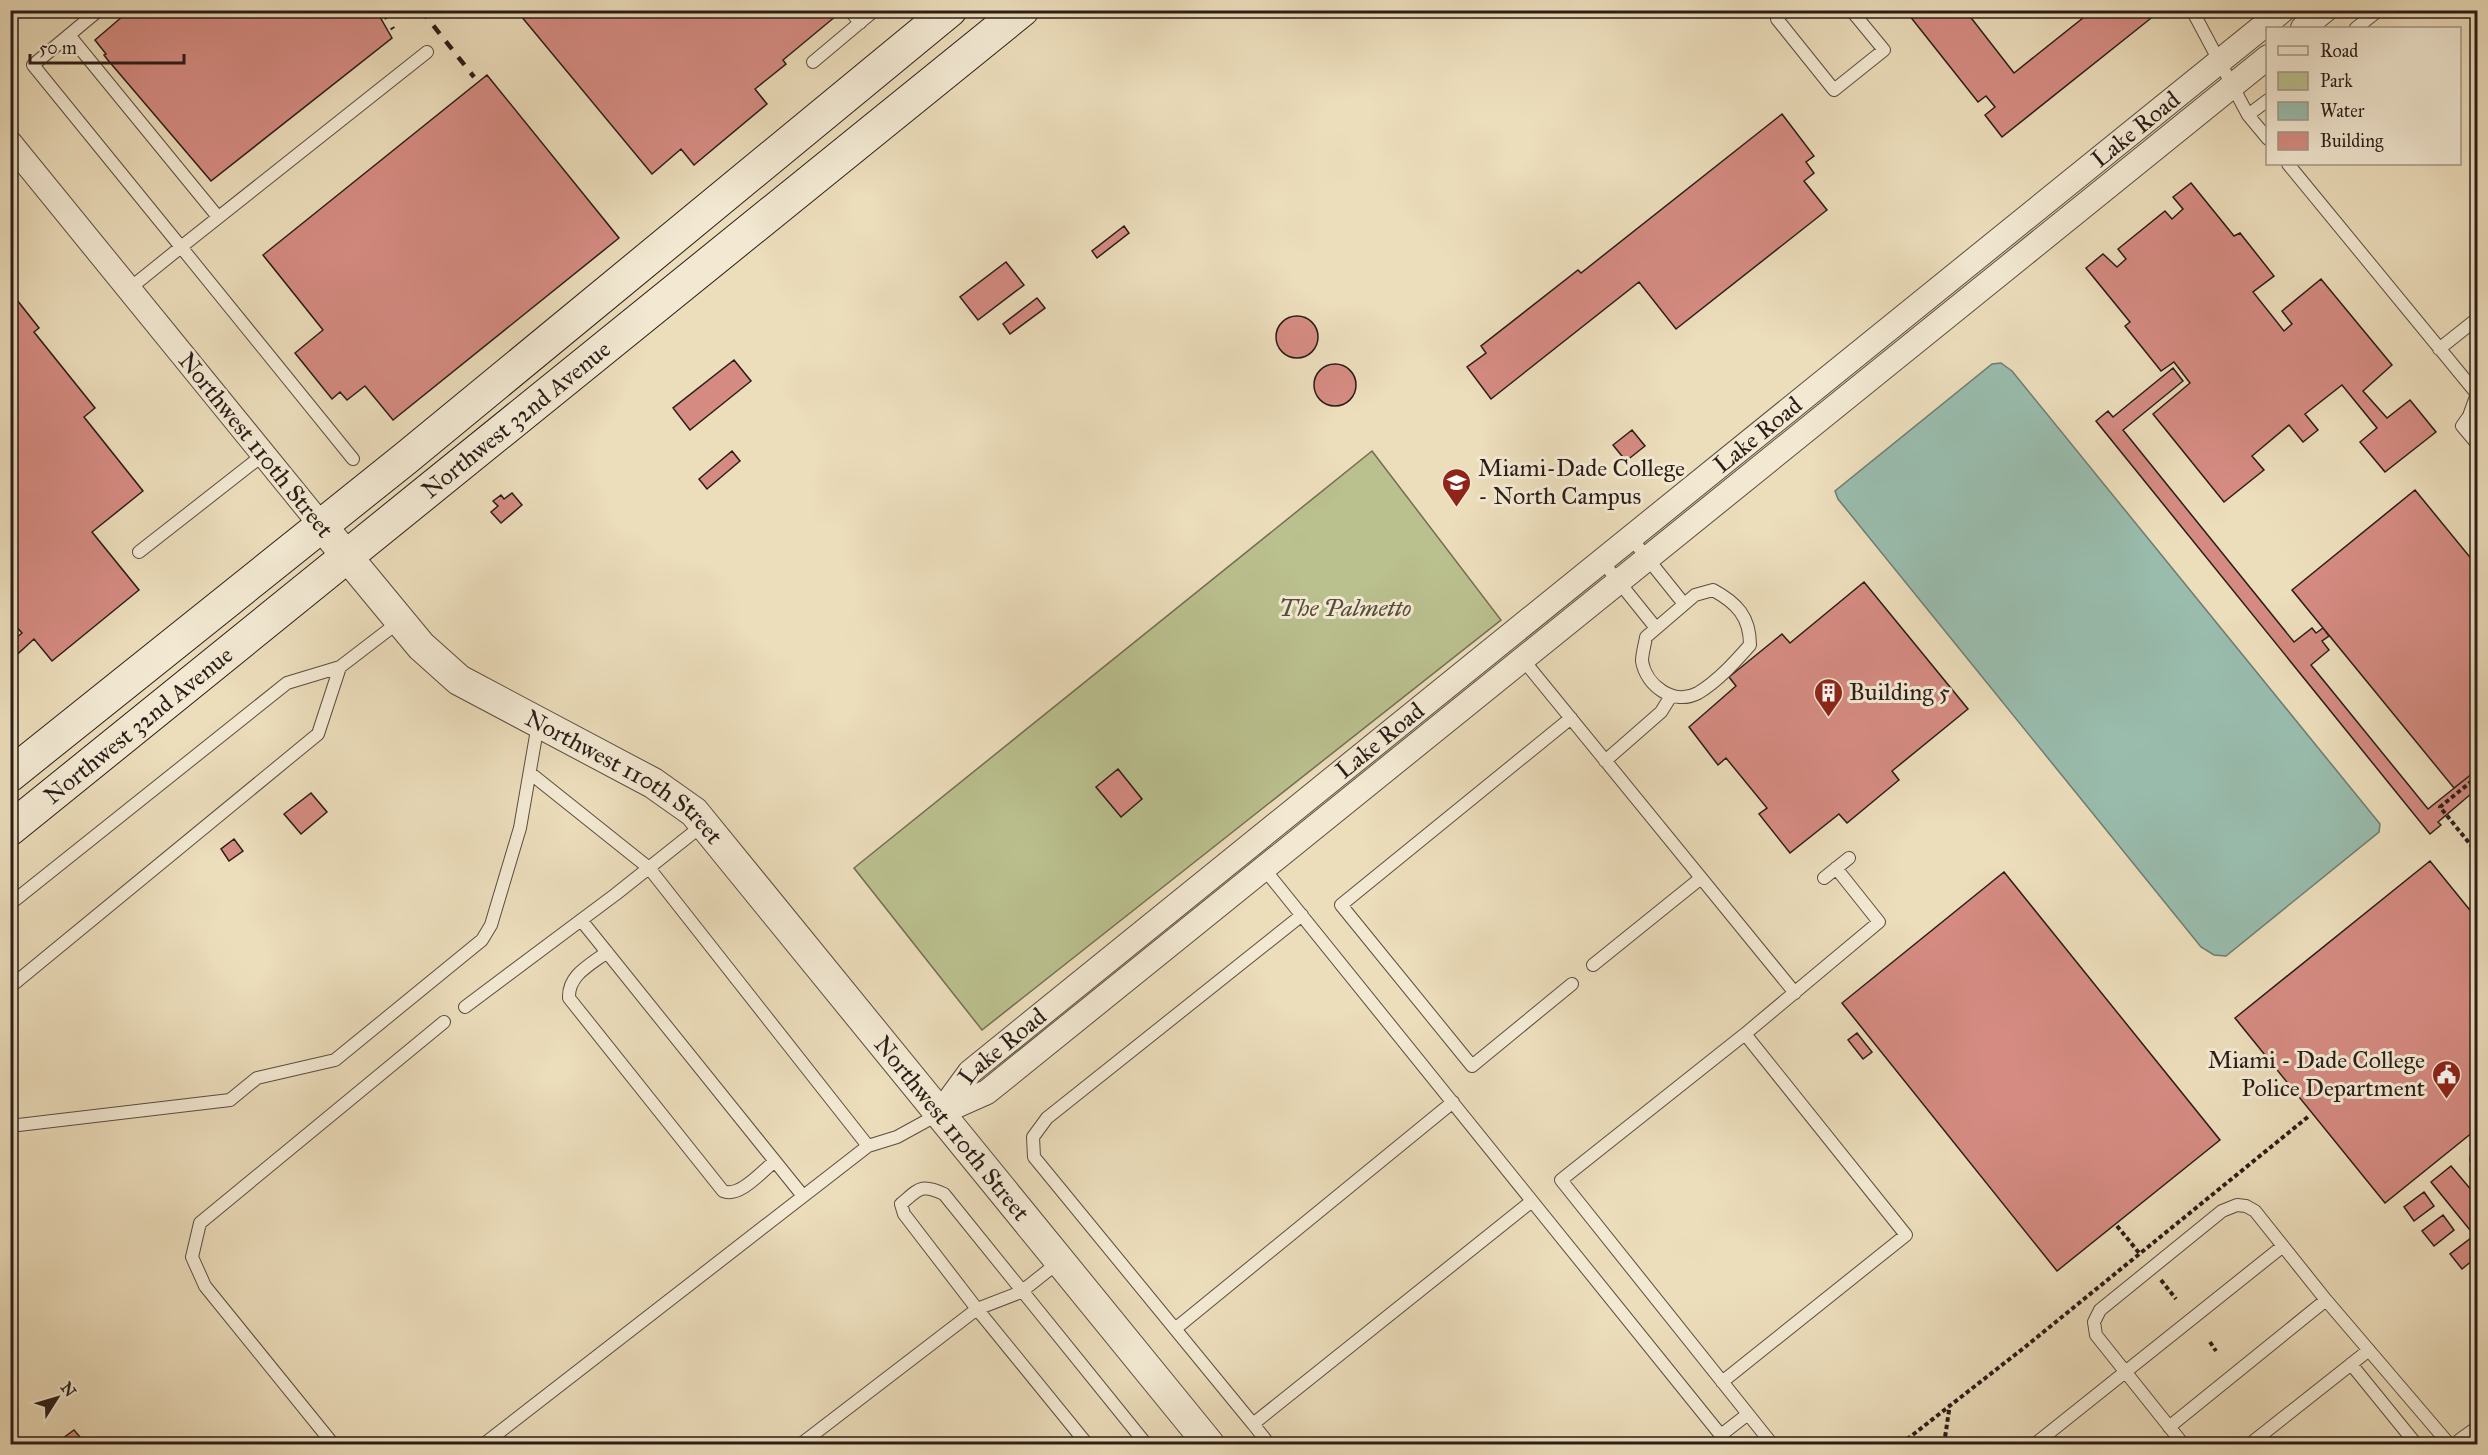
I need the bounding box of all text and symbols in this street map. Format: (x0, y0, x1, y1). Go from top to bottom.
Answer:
scale bar (30, 27, 184, 65)
legend (2266, 27, 2461, 165)
text: 50 m (39, 37, 77, 59)
text: Road (2320, 40, 2358, 62)
text: Park (2320, 70, 2353, 92)
street label: Lake Road (2085, 84, 2186, 174)
text: Water (2320, 100, 2365, 122)
text: Building (2320, 130, 2384, 153)
street label: Northwest 32nd Avenue (415, 334, 617, 505)
street label: Northwest 110th Street (172, 346, 340, 544)
street label: Lake Road (1707, 390, 1808, 480)
place label: Miami-Dade College - North Campus (1478, 453, 1685, 511)
school or university icon: Miami-Dade College - North Campus (1441, 466, 1473, 508)
park label: The Palmetto (1279, 593, 1411, 623)
street label: Northwest 32nd Avenue (38, 640, 239, 811)
building icon: Building 5 (1812, 676, 1844, 718)
place label: Building 5 (1849, 677, 1950, 707)
street label: Lake Road (1330, 696, 1430, 785)
street label: Northwest 110th Street (520, 703, 729, 851)
street label: Lake Road (951, 1001, 1052, 1090)
street label: Northwest 110th Street (867, 1030, 1036, 1228)
place label: Miami - Dade College Police Department (2208, 1045, 2426, 1103)
public building icon: Miami - Dade College Police Department (2430, 1058, 2462, 1100)
north arrow (27, 1368, 87, 1428)
text: N (57, 1378, 81, 1401)

